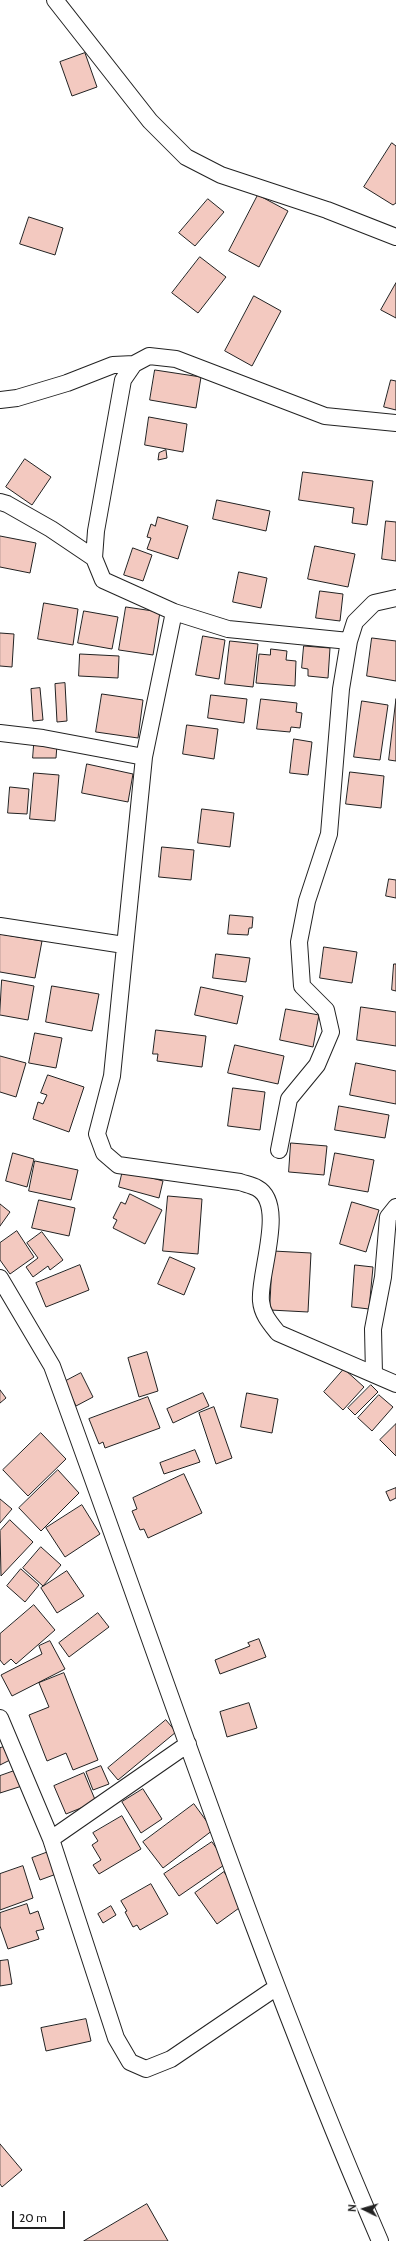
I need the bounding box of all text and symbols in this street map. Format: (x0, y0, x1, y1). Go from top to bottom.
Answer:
north arrow (344, 2189, 384, 2229)
scale bar (14, 2203, 67, 2229)
text: N (345, 2203, 359, 2212)
text: 20 m (19, 2210, 47, 2225)

